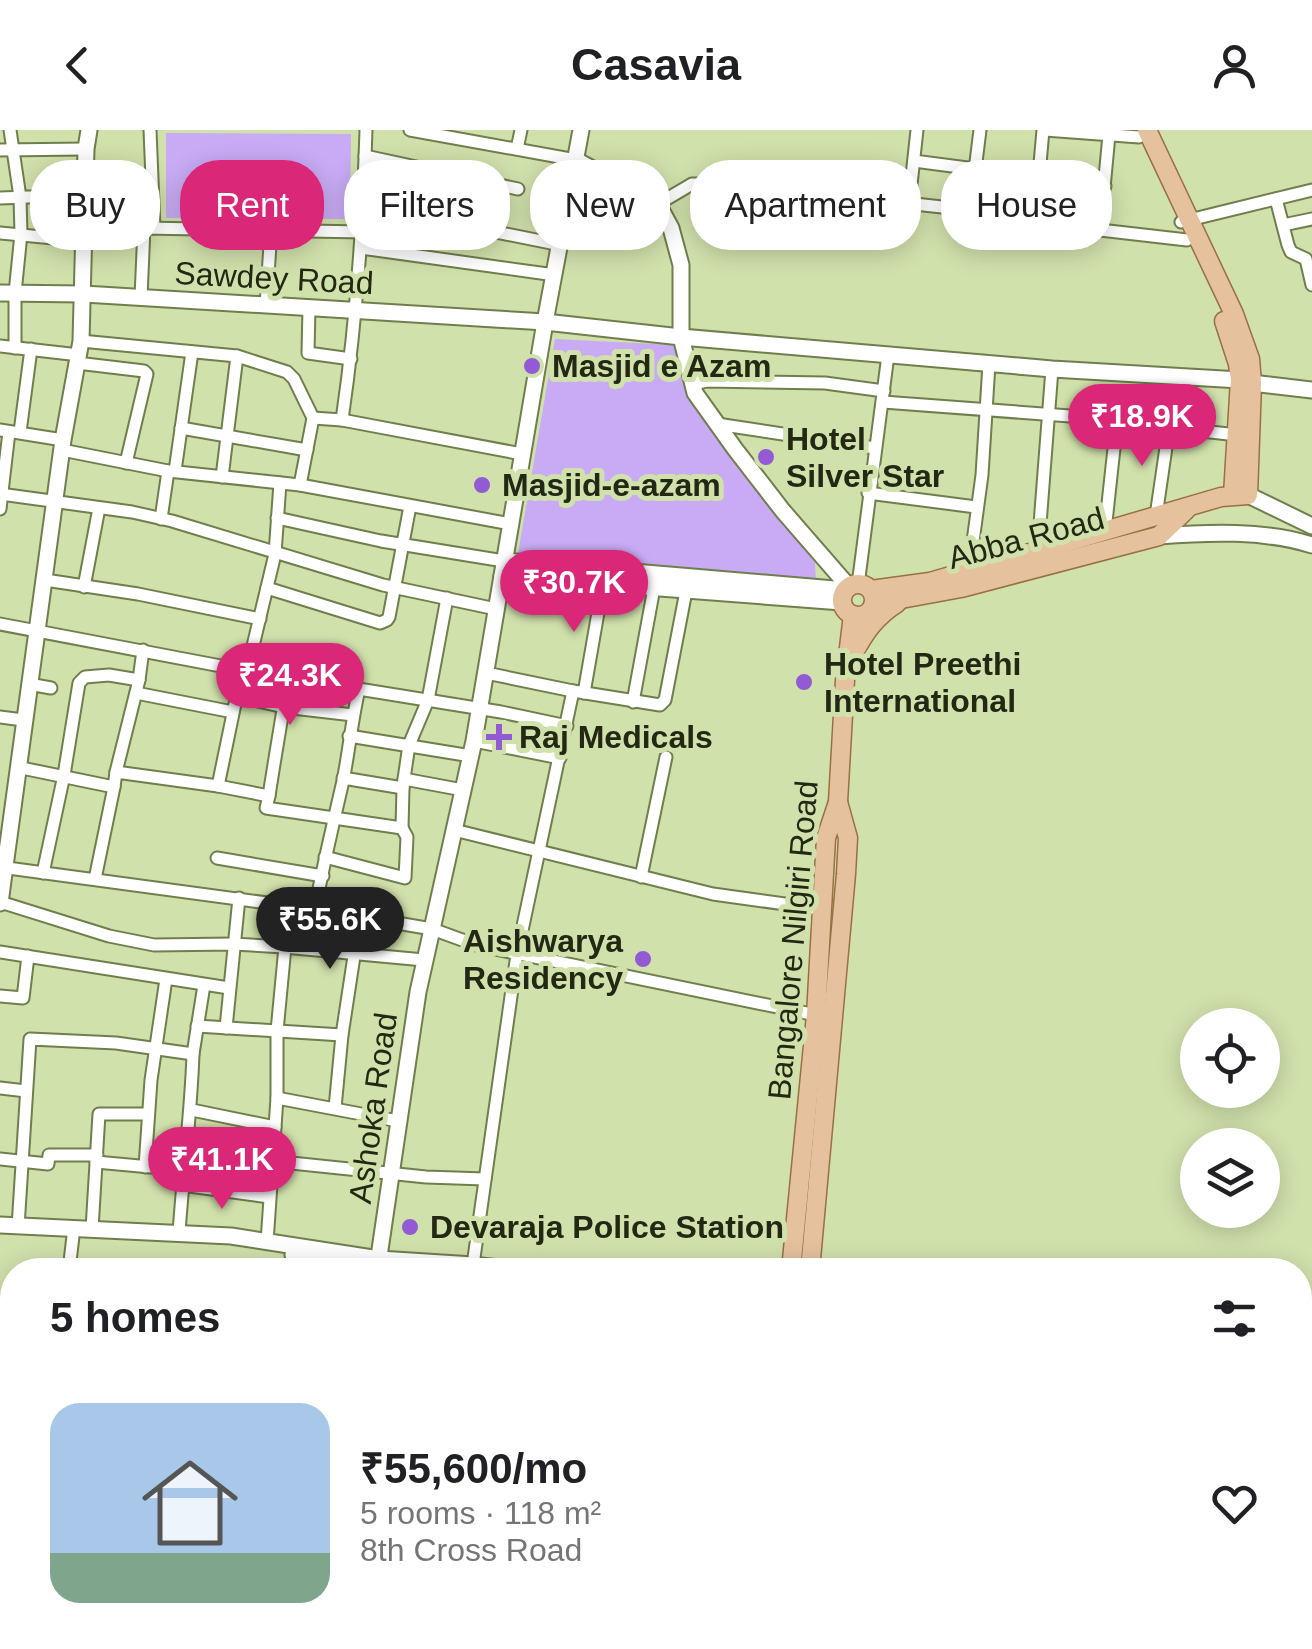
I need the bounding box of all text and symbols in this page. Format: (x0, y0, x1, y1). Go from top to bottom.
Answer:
icon: back (50, 38, 105, 93)
icon: person (1207, 38, 1262, 93)
text: Casavia (571, 39, 741, 90)
chip: Buy (30, 160, 160, 250)
chip: Rent (180, 160, 324, 250)
chip: Filters (344, 160, 510, 250)
chip: New (530, 160, 670, 250)
chip: Apartment (690, 160, 921, 250)
chip: House (941, 160, 1112, 250)
street label: Sawdey Road (174, 255, 374, 301)
place label: Masjid e Azam (552, 348, 771, 384)
marker: Masjid e Azam (521, 355, 543, 377)
pin: ₹18.9K (1061, 384, 1223, 469)
text: ₹18.9K (1090, 398, 1194, 434)
place label: Hotel Silver Star (786, 421, 944, 494)
marker: Hotel Silver Star (755, 446, 777, 468)
place label: Masjid-e-azam (502, 467, 721, 503)
marker: Masjid-e-azam (471, 474, 493, 496)
street label: Abba Road (944, 500, 1108, 576)
pin: ₹30.7K (493, 550, 655, 635)
text: ₹30.7K (522, 564, 626, 600)
pin: ₹24.3K (209, 643, 371, 728)
place label: Hotel Preethi International (824, 646, 1021, 719)
text: ₹24.3K (238, 657, 342, 693)
marker: Hotel Preethi International (793, 671, 815, 693)
place label: Raj Medicals (519, 719, 713, 755)
marker: Raj Medicals (488, 726, 510, 748)
street label: Bangalore Nilgiri Road (761, 779, 825, 1101)
pin: ₹55.6K (249, 887, 411, 972)
text: ₹55.6K (278, 901, 382, 937)
place label: Aishwarya Residency (463, 923, 623, 996)
marker: Aishwarya Residency (632, 948, 654, 970)
map controls (1180, 1008, 1280, 1228)
button: locate (1180, 1008, 1280, 1108)
street label: Ashoka Road (342, 1010, 404, 1206)
pin: ₹41.1K (141, 1127, 303, 1212)
button: layers (1180, 1128, 1280, 1228)
text: ₹41.1K (170, 1141, 274, 1177)
place label: Devaraja Police Station (430, 1209, 784, 1245)
marker: Devaraja Police Station (399, 1216, 421, 1238)
icon: filters (1207, 1291, 1262, 1346)
text: 5 homes (50, 1294, 220, 1341)
icon: home (130, 1443, 250, 1563)
text: ₹55,600/mo (360, 1445, 587, 1492)
icon: heart (1207, 1476, 1262, 1531)
text: 5 rooms · 118 m² (360, 1495, 601, 1531)
text: 8th Cross Road (360, 1532, 582, 1568)

